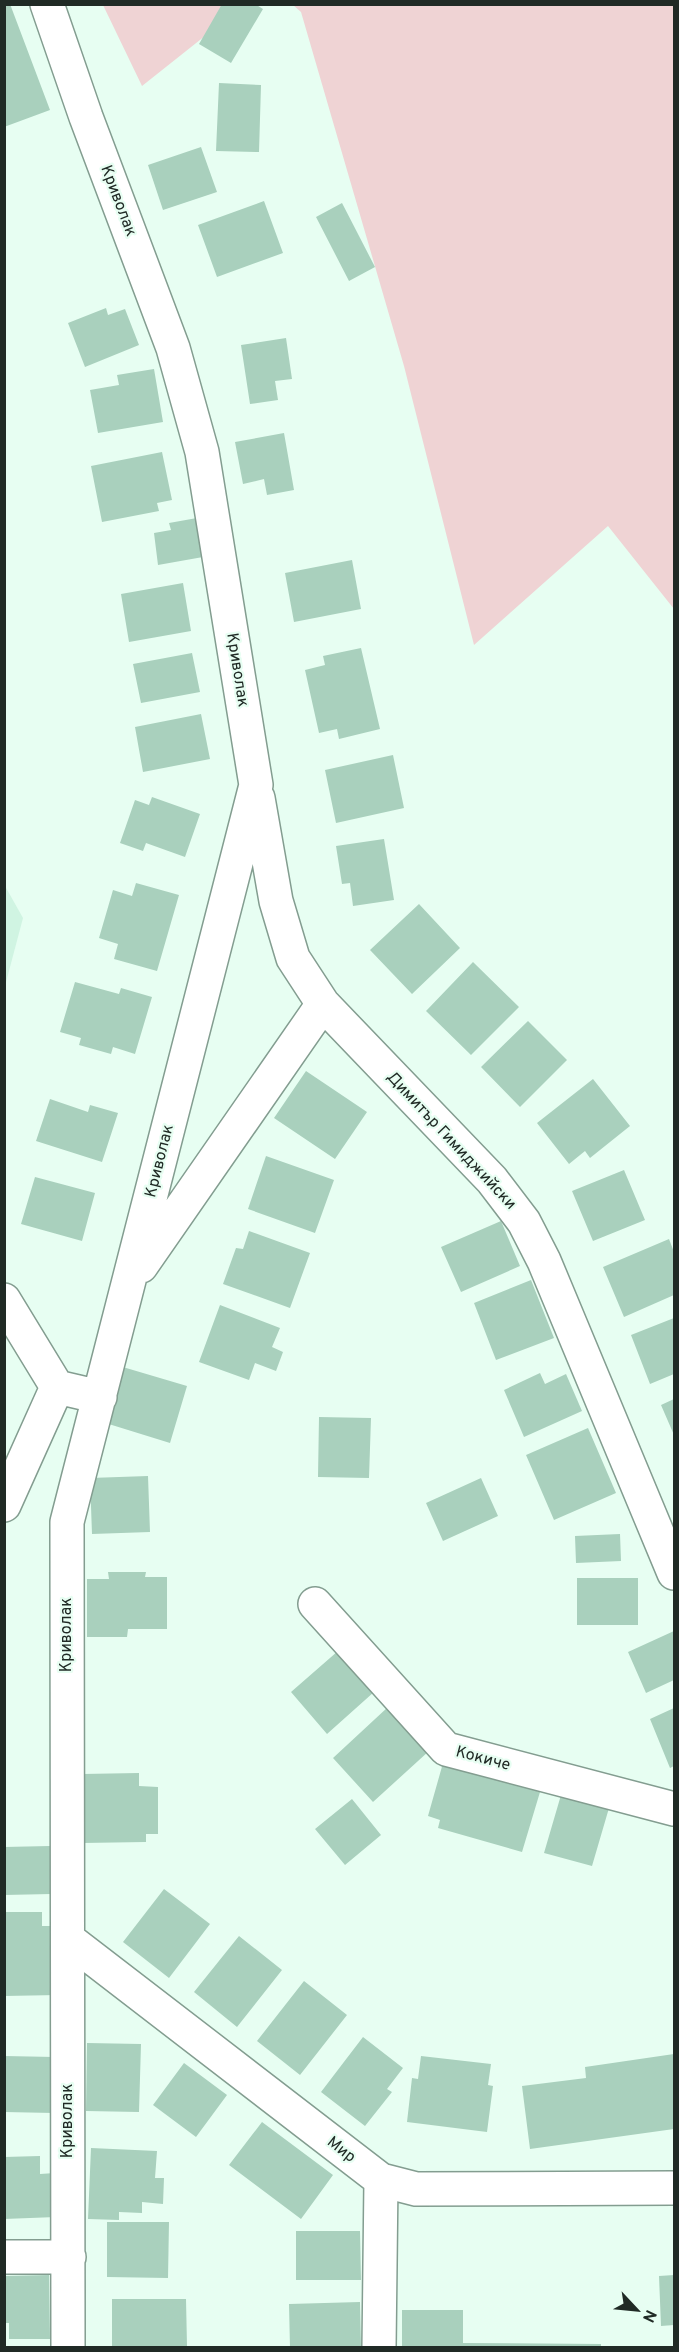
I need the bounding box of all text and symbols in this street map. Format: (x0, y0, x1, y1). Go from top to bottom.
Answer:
street label: Криволак (95, 163, 141, 239)
street label: Криволак (221, 632, 253, 708)
street label: Димитър Гимиджийски (382, 1068, 520, 1214)
street label: Криволак (141, 1122, 179, 1200)
street label: Криволак (57, 1598, 77, 1672)
street label: Кокиче (454, 1742, 512, 1776)
street label: Криволак (58, 2084, 78, 2158)
street label: Мир (322, 2132, 360, 2168)
north arrow (607, 2280, 667, 2340)
text: N (637, 2306, 660, 2325)

